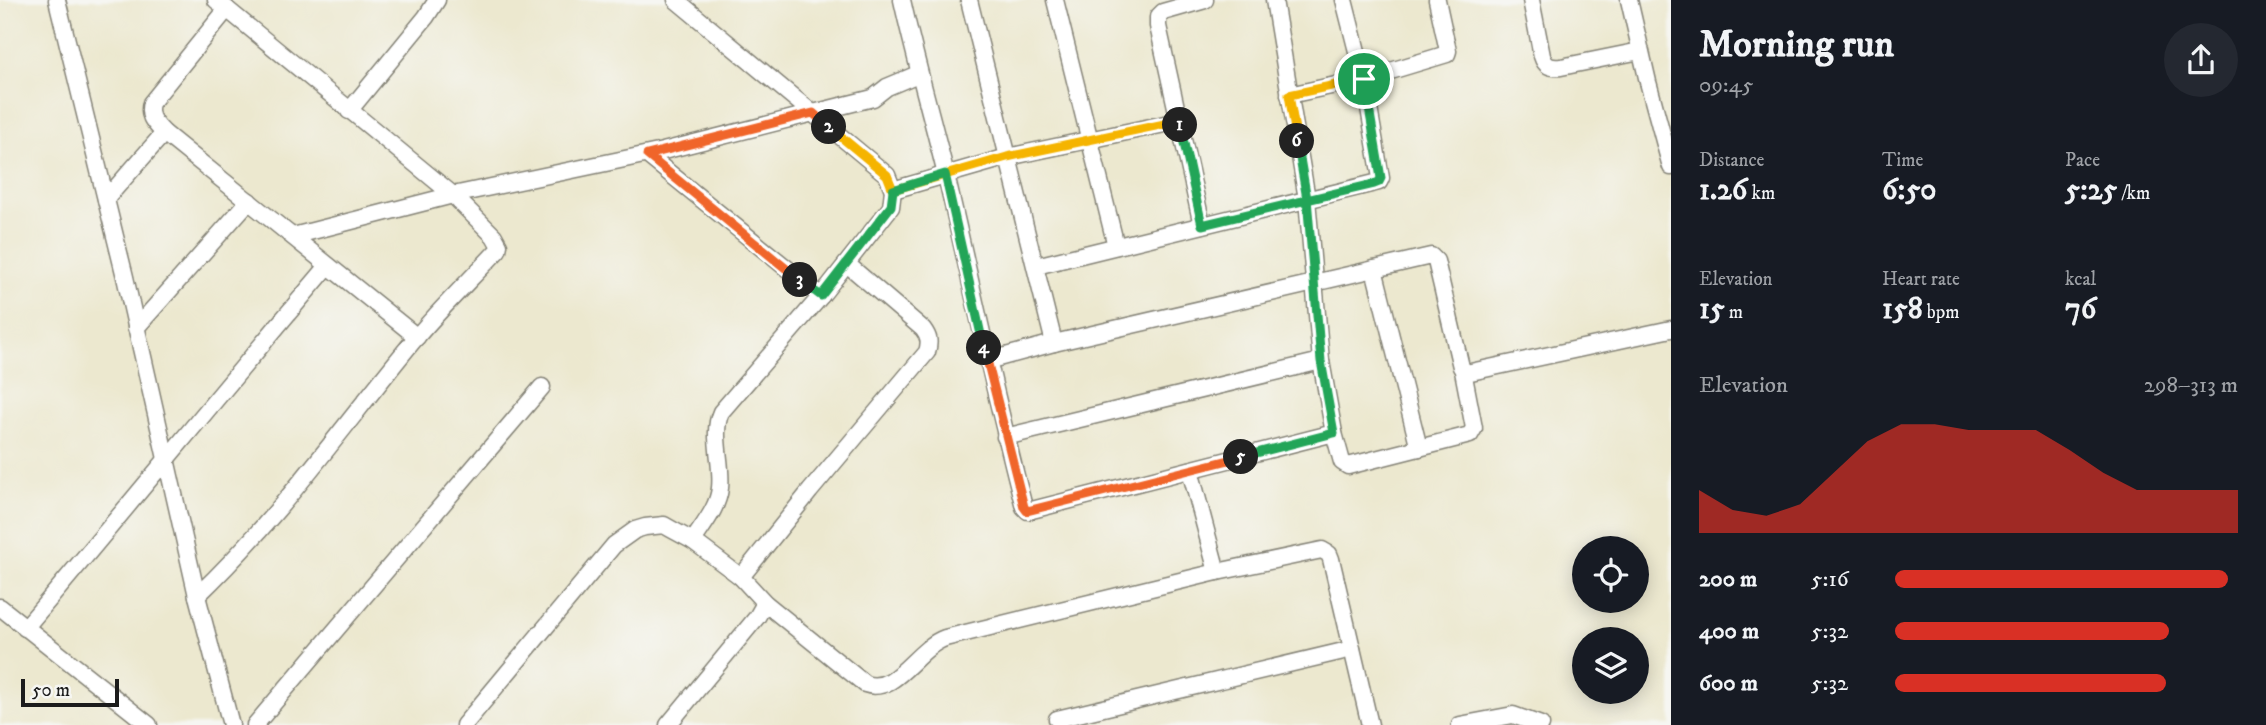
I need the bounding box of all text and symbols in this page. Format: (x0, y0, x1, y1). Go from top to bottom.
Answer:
text: Morning run (1699, 21, 1894, 69)
button: share (2164, 23, 2238, 97)
pin (1334, 49, 1394, 109)
icon: arrive (1345, 60, 1383, 98)
text: 09:45 (1699, 71, 1753, 100)
pin: 1 (1162, 108, 1198, 142)
pin: 2 (812, 110, 846, 144)
text: 1 (1176, 113, 1183, 136)
text: 2 (824, 115, 833, 138)
pin: 6 (1280, 124, 1314, 158)
text: 6 (1292, 129, 1301, 152)
text: Distance (1699, 149, 1764, 172)
text: Time (1882, 149, 1923, 172)
text: Pace (2065, 149, 2100, 172)
text: 1.26 (1699, 172, 1747, 209)
text: 6:50 (1882, 172, 1937, 209)
text: 5:25 (2065, 172, 2117, 209)
text: km (1747, 182, 1775, 205)
text: /km (2117, 182, 2150, 205)
pin: 3 (782, 262, 818, 298)
text: 3 (796, 268, 803, 291)
text: Elevation (1699, 268, 1773, 291)
text: Heart rate (1882, 268, 1960, 291)
text: kcal (2065, 268, 2096, 291)
text: 15 (1699, 291, 1725, 328)
text: 158 (1882, 291, 1923, 328)
text: 76 (2065, 291, 2096, 328)
text: m (1725, 301, 1743, 324)
text: bpm (1923, 301, 1959, 324)
pin: 4 (967, 330, 1002, 366)
text: 4 (978, 336, 989, 359)
text: Elevation (1699, 371, 1788, 400)
text: 298–313 m (2144, 371, 2238, 400)
pin: 5 (1224, 440, 1258, 475)
text: 5 (1236, 445, 1245, 468)
map controls (1572, 536, 1649, 704)
button: locate (1572, 536, 1649, 613)
text: 200 m (1699, 565, 1757, 594)
text: 5:16 (1811, 565, 1849, 594)
text: 400 m (1699, 617, 1759, 646)
text: 5:32 (1811, 617, 1848, 646)
button: layers (1572, 627, 1649, 704)
text: 600 m (1699, 669, 1758, 698)
text: 5:32 (1811, 669, 1848, 698)
scale bar (21, 676, 119, 708)
text: 50 m (32, 679, 70, 702)

